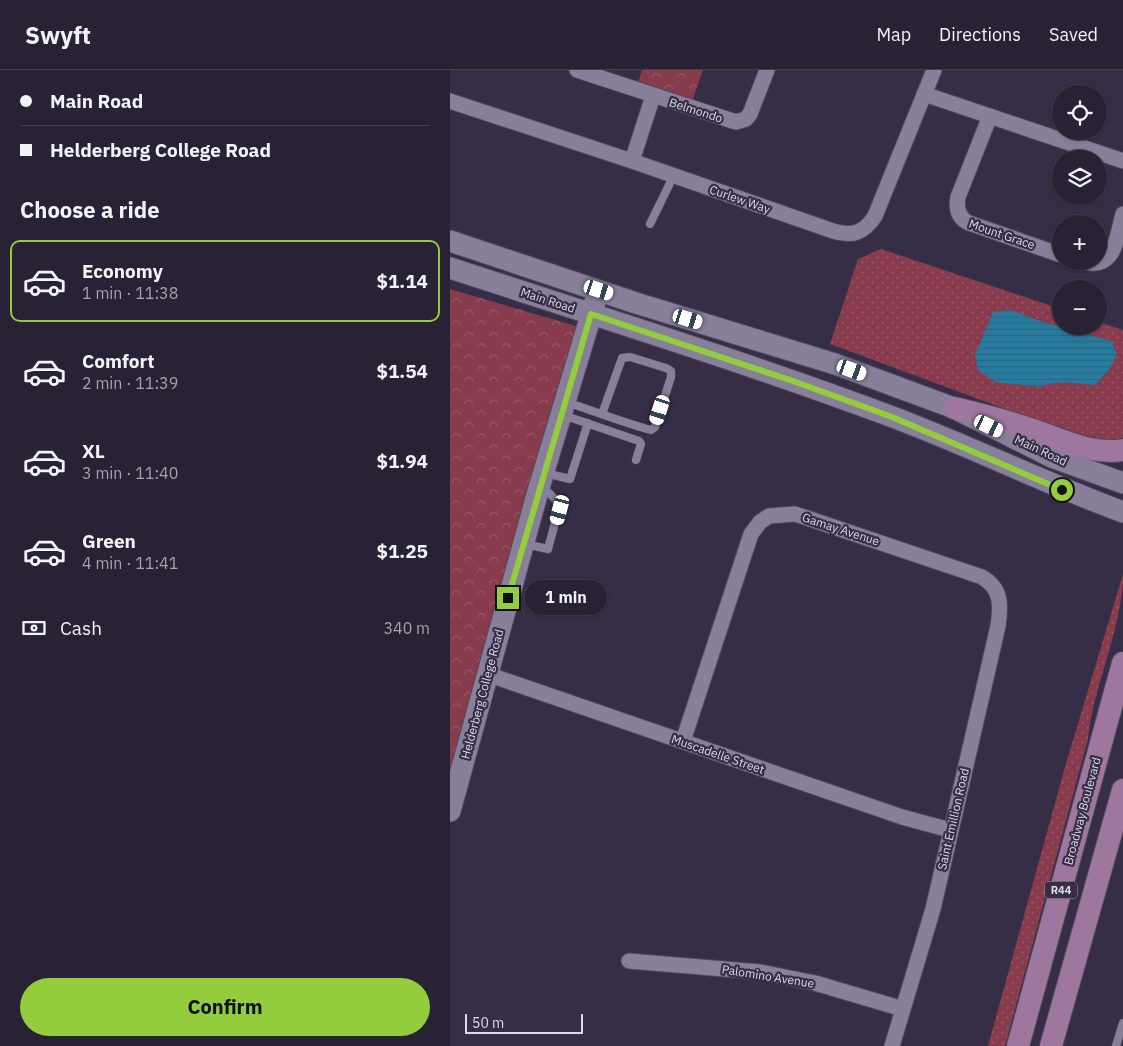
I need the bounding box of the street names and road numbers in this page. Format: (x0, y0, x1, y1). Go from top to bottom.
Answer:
street label: Belmondo (667, 94, 725, 126)
street label: Curlew Way (708, 182, 772, 216)
street label: Mount Grace (967, 216, 1037, 252)
street label: Main Road (519, 284, 577, 316)
street label: Main Road (1012, 431, 1070, 469)
street label: Gamay Avenue (800, 509, 882, 549)
street label: Helderberg College Road (457, 628, 507, 760)
street label: Muscadelle Street (670, 731, 766, 777)
street label: Broadway Boulevard (1060, 755, 1104, 867)
street label: Saint Emillion Road (934, 767, 972, 871)
road number: R44 (1045, 882, 1077, 898)
street label: Palomino Avenue (721, 961, 816, 991)

